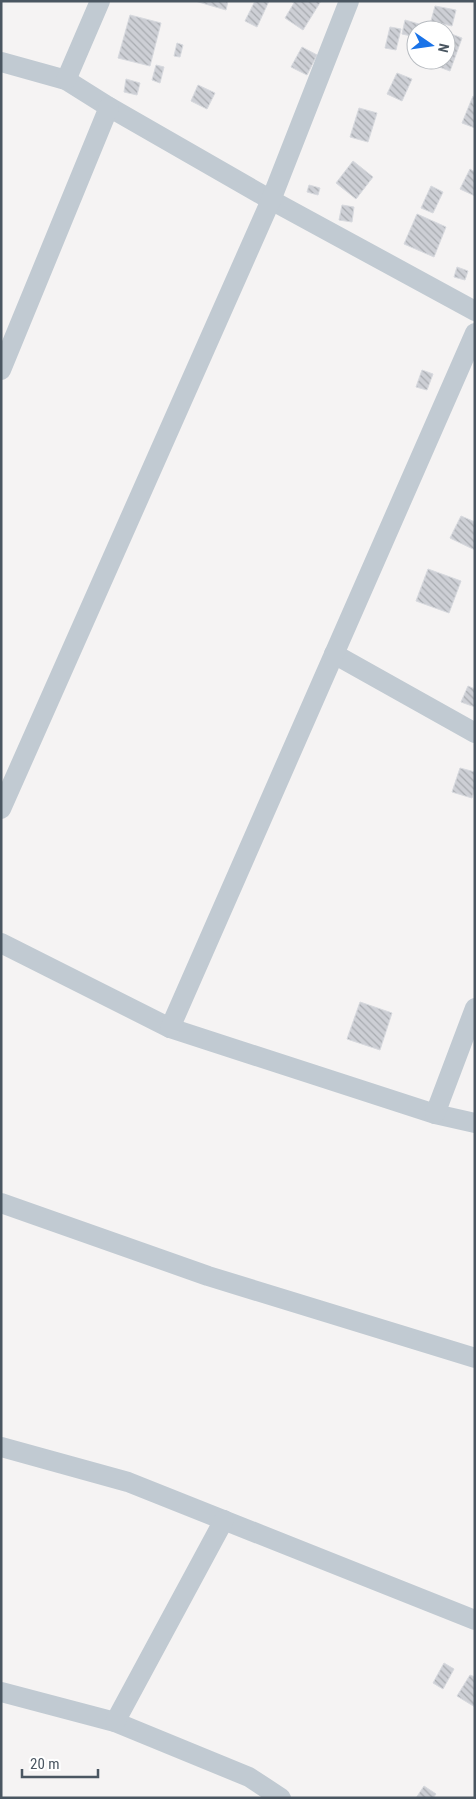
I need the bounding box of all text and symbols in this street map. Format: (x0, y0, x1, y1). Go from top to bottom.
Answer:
north arrow (406, 20, 456, 70)
text: N (435, 42, 452, 54)
scale bar (22, 1746, 99, 1778)
text: 20 m (30, 1755, 60, 1773)

